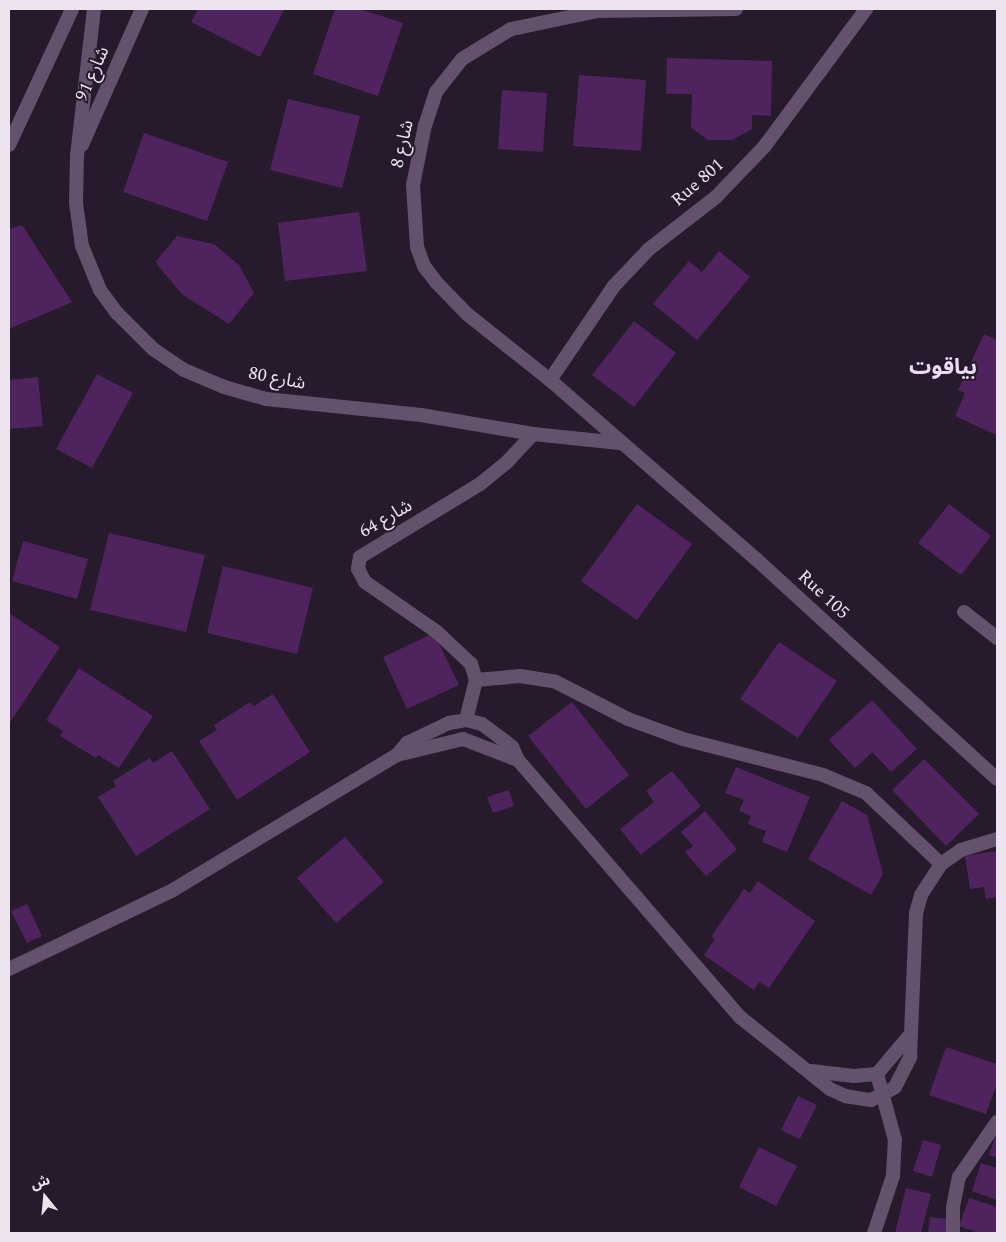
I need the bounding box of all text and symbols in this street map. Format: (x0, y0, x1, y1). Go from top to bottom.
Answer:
street label: شارع 91 (71, 43, 115, 105)
street label: شارع 8 (387, 118, 419, 170)
street label: Rue 801 (667, 154, 729, 212)
district label: بياقوت (909, 355, 977, 381)
street label: شارع 80 (247, 363, 307, 395)
street label: شارع 64 (356, 495, 416, 543)
street label: Rue 105 (793, 566, 853, 624)
text: ش (28, 1169, 53, 1195)
north arrow (20, 1172, 70, 1222)

